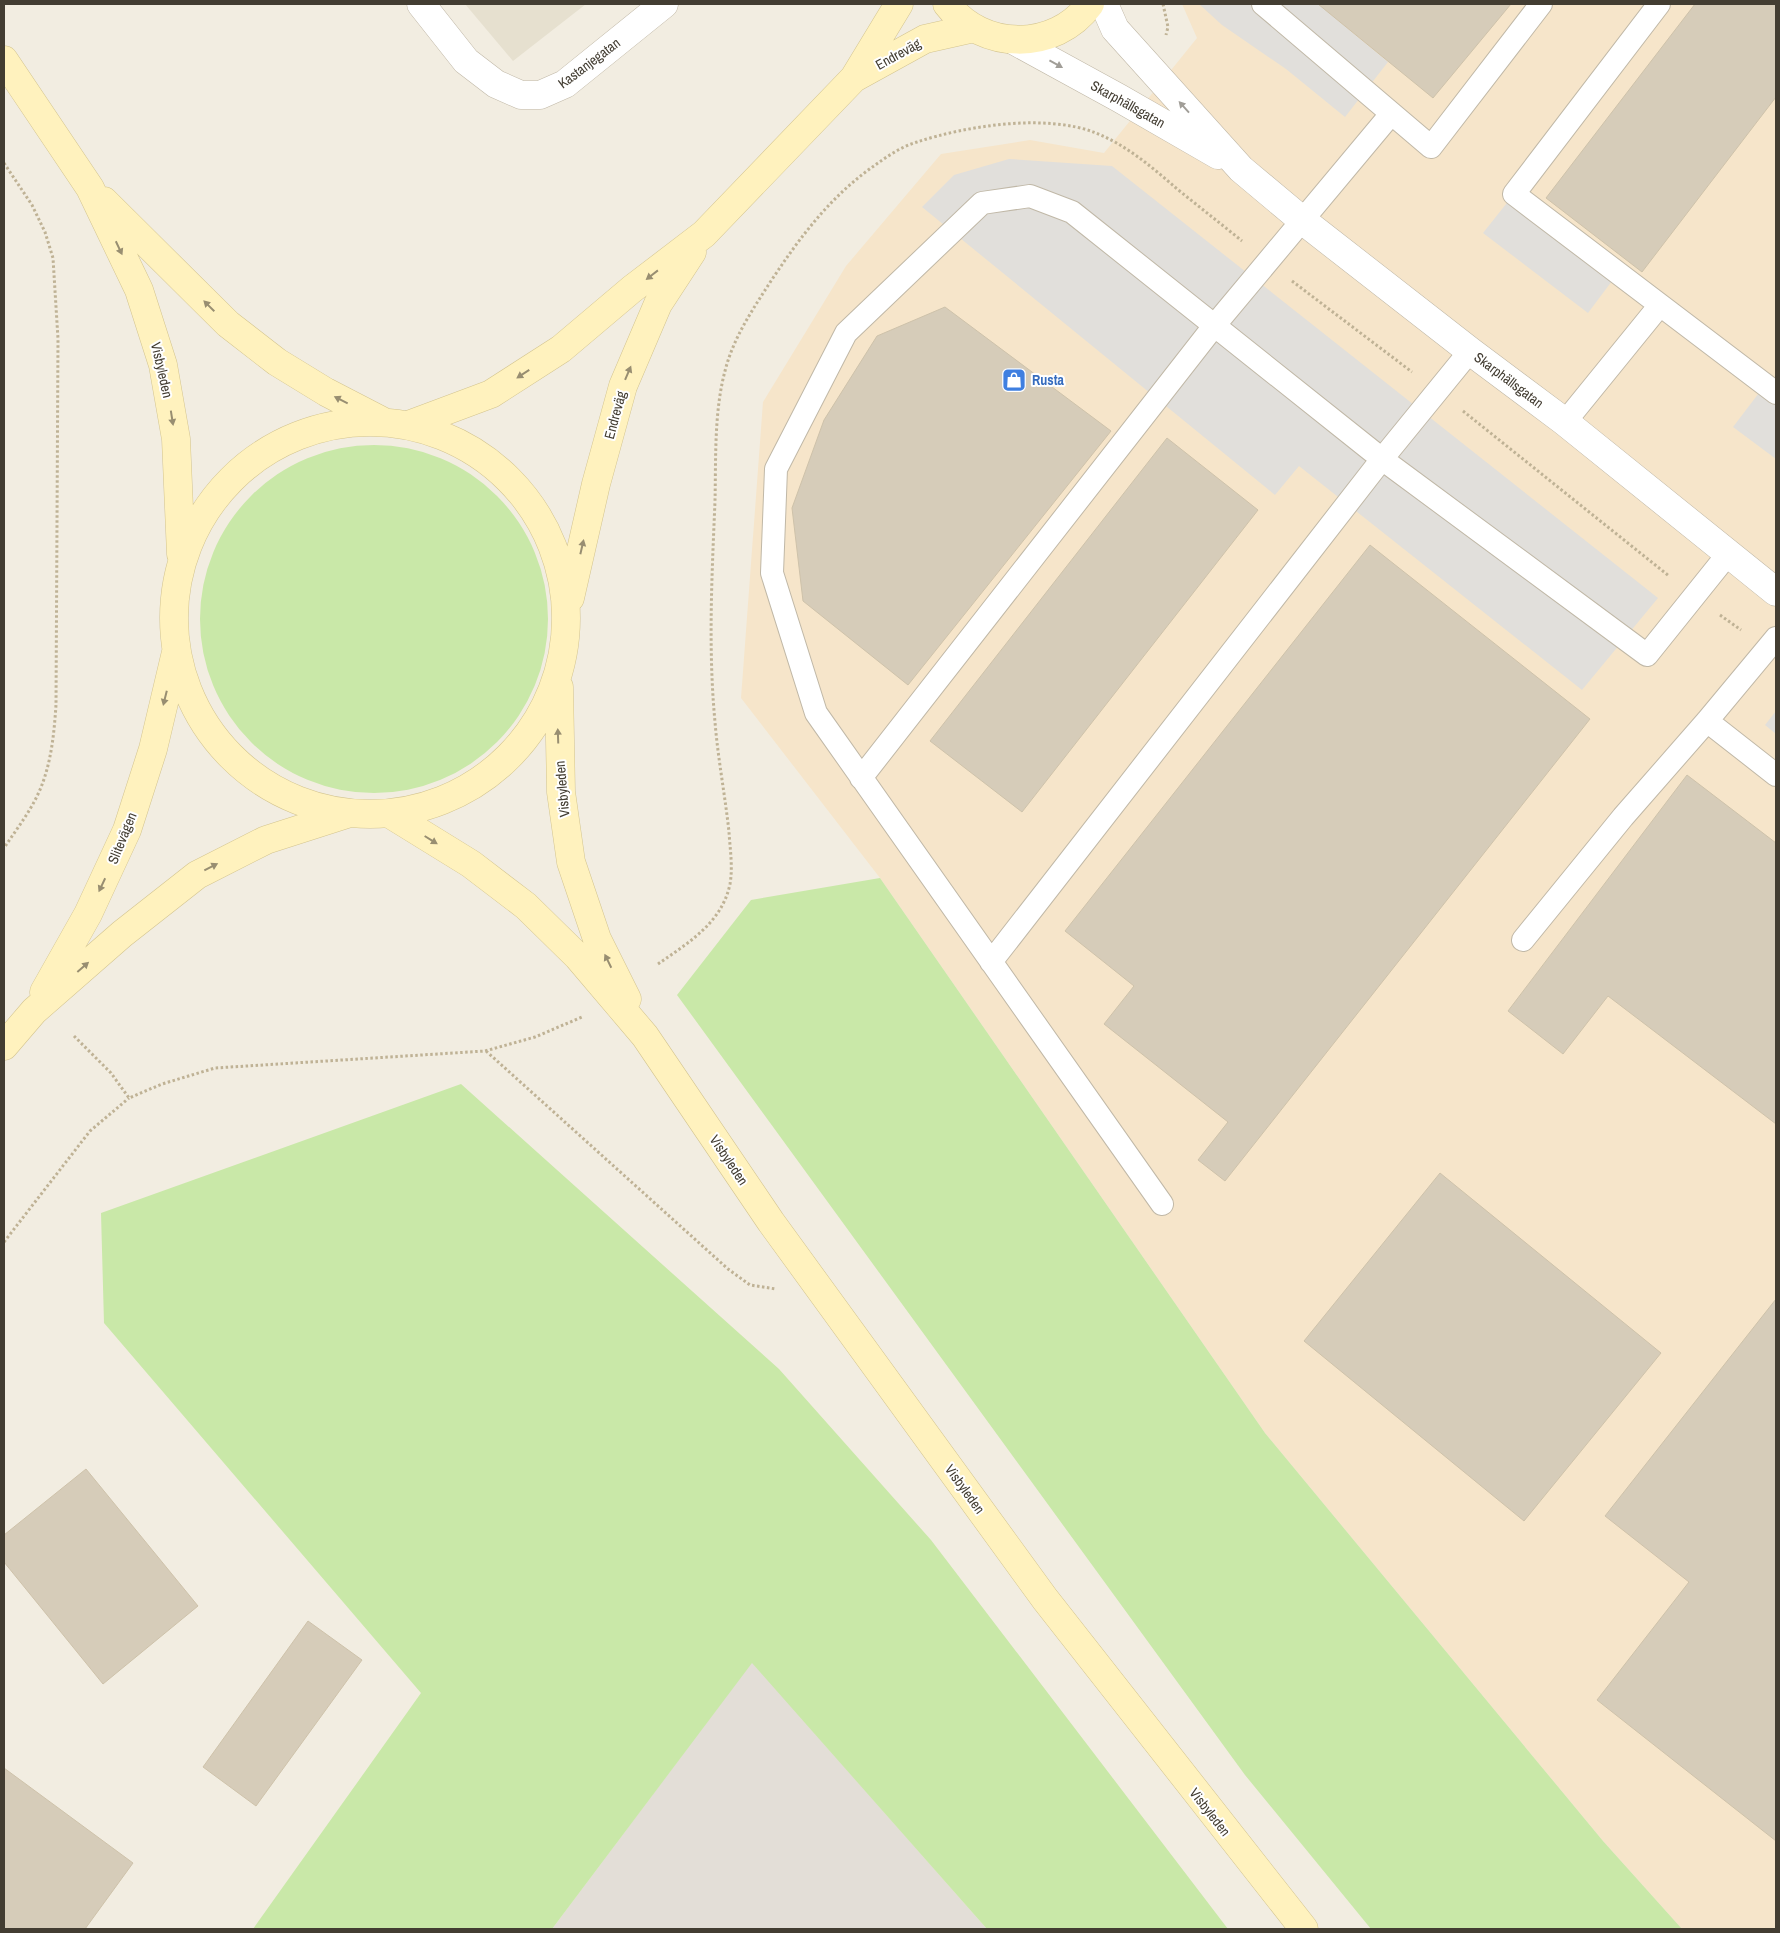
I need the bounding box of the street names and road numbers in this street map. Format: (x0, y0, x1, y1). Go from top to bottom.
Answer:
street label: Kastanjegatan (554, 34, 624, 92)
street label: Endreväg (872, 34, 924, 74)
street label: Skarphällsgatan (1088, 76, 1168, 132)
street label: Visbyleden (147, 340, 177, 400)
street label: Skarphällsgatan (1471, 348, 1547, 412)
street label: Endreväg (600, 388, 630, 441)
street label: Visbyleden (551, 760, 573, 818)
street label: Slitevägen (103, 809, 141, 867)
street label: Visbyleden (706, 1132, 752, 1188)
street label: Visbyleden (941, 1461, 989, 1517)
street label: Visbyleden (1185, 1784, 1235, 1840)

